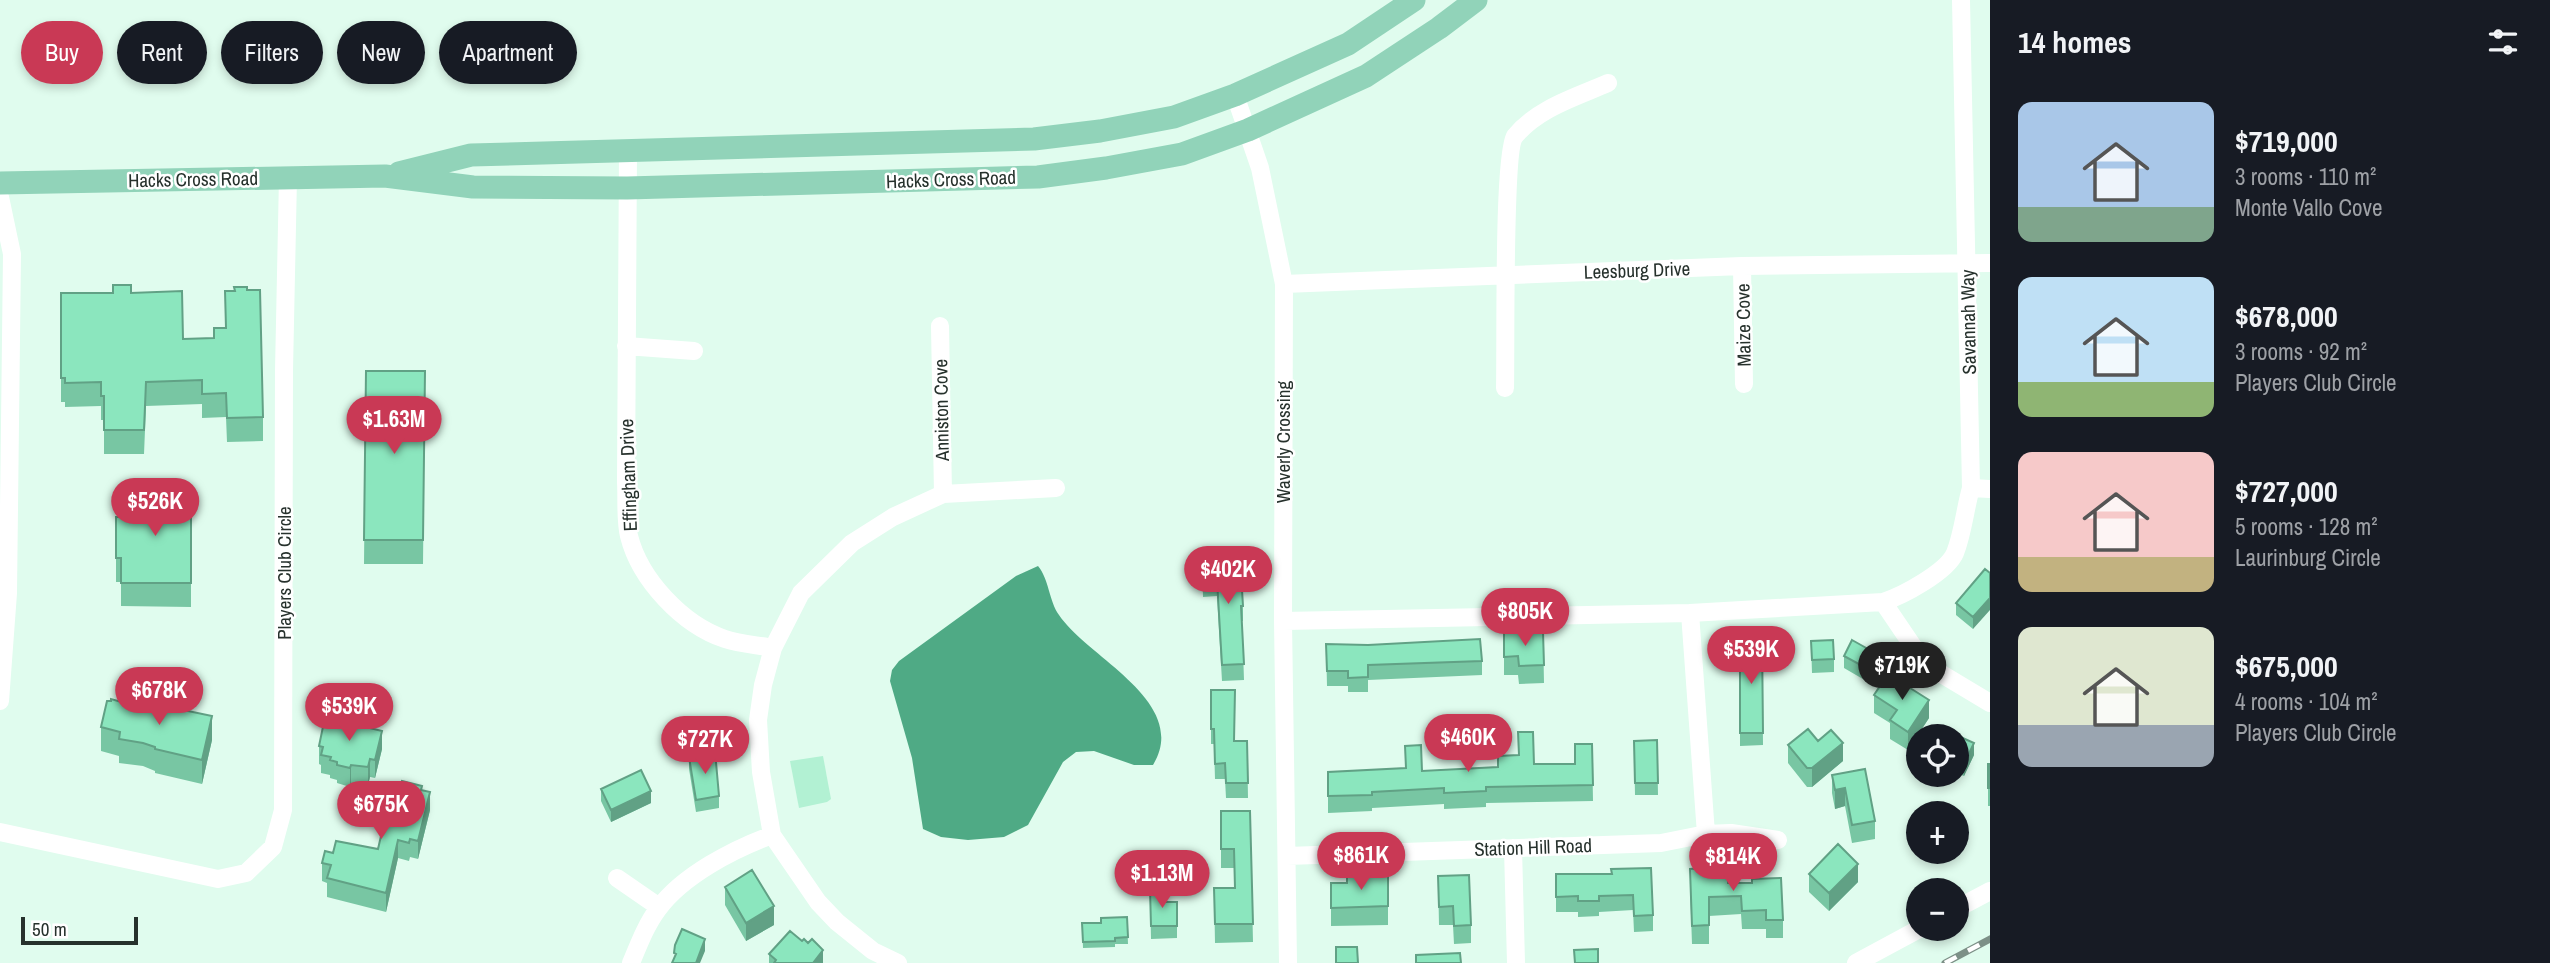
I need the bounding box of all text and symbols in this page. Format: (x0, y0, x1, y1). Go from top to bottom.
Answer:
chip: Buy (21, 21, 103, 84)
chip: Rent (117, 21, 207, 84)
chip: Filters (221, 21, 323, 84)
chip: New (337, 21, 425, 84)
chip: Apartment (439, 21, 577, 84)
text: 14 homes (2018, 22, 2132, 62)
icon: filters (2484, 23, 2522, 61)
text: $719,000 (2235, 121, 2338, 161)
icon: home (2074, 130, 2158, 214)
text: 3 rooms · 110 m² (2235, 161, 2376, 192)
street label: Hacks Cross Road (886, 164, 1016, 194)
street label: Hacks Cross Road (128, 165, 258, 193)
text: Monte Vallo Cove (2235, 192, 2382, 223)
street label: Leesburg Drive (1583, 255, 1691, 285)
street label: Savannah Way (1954, 269, 1982, 375)
street label: Maize Cove (1729, 283, 1757, 367)
text: $678,000 (2235, 296, 2338, 336)
icon: home (2074, 305, 2158, 389)
text: 3 rooms · 92 m² (2235, 336, 2367, 367)
street label: Anniston Cove (927, 359, 955, 462)
text: Players Club Circle (2235, 367, 2396, 398)
street label: Waverly Crossing (1270, 380, 1296, 503)
pin: $1.63M (337, 396, 451, 456)
text: $1.63M (363, 403, 425, 434)
street label: Effingham Drive (613, 418, 643, 532)
text: $727,000 (2235, 471, 2338, 511)
pin: $526K (106, 478, 204, 538)
icon: home (2074, 480, 2158, 564)
text: $526K (127, 485, 183, 516)
street label: Players Club Circle (271, 506, 297, 640)
text: 5 rooms · 128 m² (2235, 511, 2378, 542)
text: Laurinburg Circle (2235, 542, 2381, 573)
pin: $402K (1179, 546, 1277, 606)
text: $402K (1200, 553, 1256, 584)
pin: $805K (1476, 588, 1574, 648)
text: $805K (1497, 595, 1553, 626)
pin: $539K (1702, 626, 1800, 686)
text: $539K (1723, 633, 1779, 664)
pin: $719K (1853, 642, 1951, 702)
text: $675,000 (2235, 646, 2338, 686)
text: $719K (1874, 649, 1930, 680)
icon: home (2074, 655, 2158, 739)
pin: $678K (110, 668, 208, 727)
text: $678K (131, 674, 187, 705)
pin: $539K (300, 684, 398, 743)
text: 4 rooms · 104 m² (2235, 686, 2378, 717)
text: $539K (321, 690, 377, 721)
pin: $460K (1419, 714, 1517, 774)
pin: $727K (656, 716, 754, 776)
text: Players Club Circle (2235, 717, 2396, 748)
text: $460K (1440, 721, 1496, 752)
text: $727K (677, 723, 733, 754)
map controls (1906, 724, 1969, 941)
button: locate (1906, 724, 1969, 787)
pin: $675K (332, 782, 430, 841)
text: $675K (353, 788, 409, 819)
button: + (1906, 801, 1969, 864)
pin: $861K (1312, 832, 1410, 892)
street label: Station Hill Road (1474, 832, 1592, 862)
pin: $814K (1684, 834, 1782, 893)
text: $861K (1333, 839, 1389, 870)
text: $814K (1705, 840, 1761, 871)
pin: $1.13M (1105, 850, 1219, 910)
text: $1.13M (1131, 857, 1193, 888)
button: − (1906, 878, 1969, 941)
scale bar (21, 914, 138, 946)
text: 50 m (32, 916, 67, 942)

